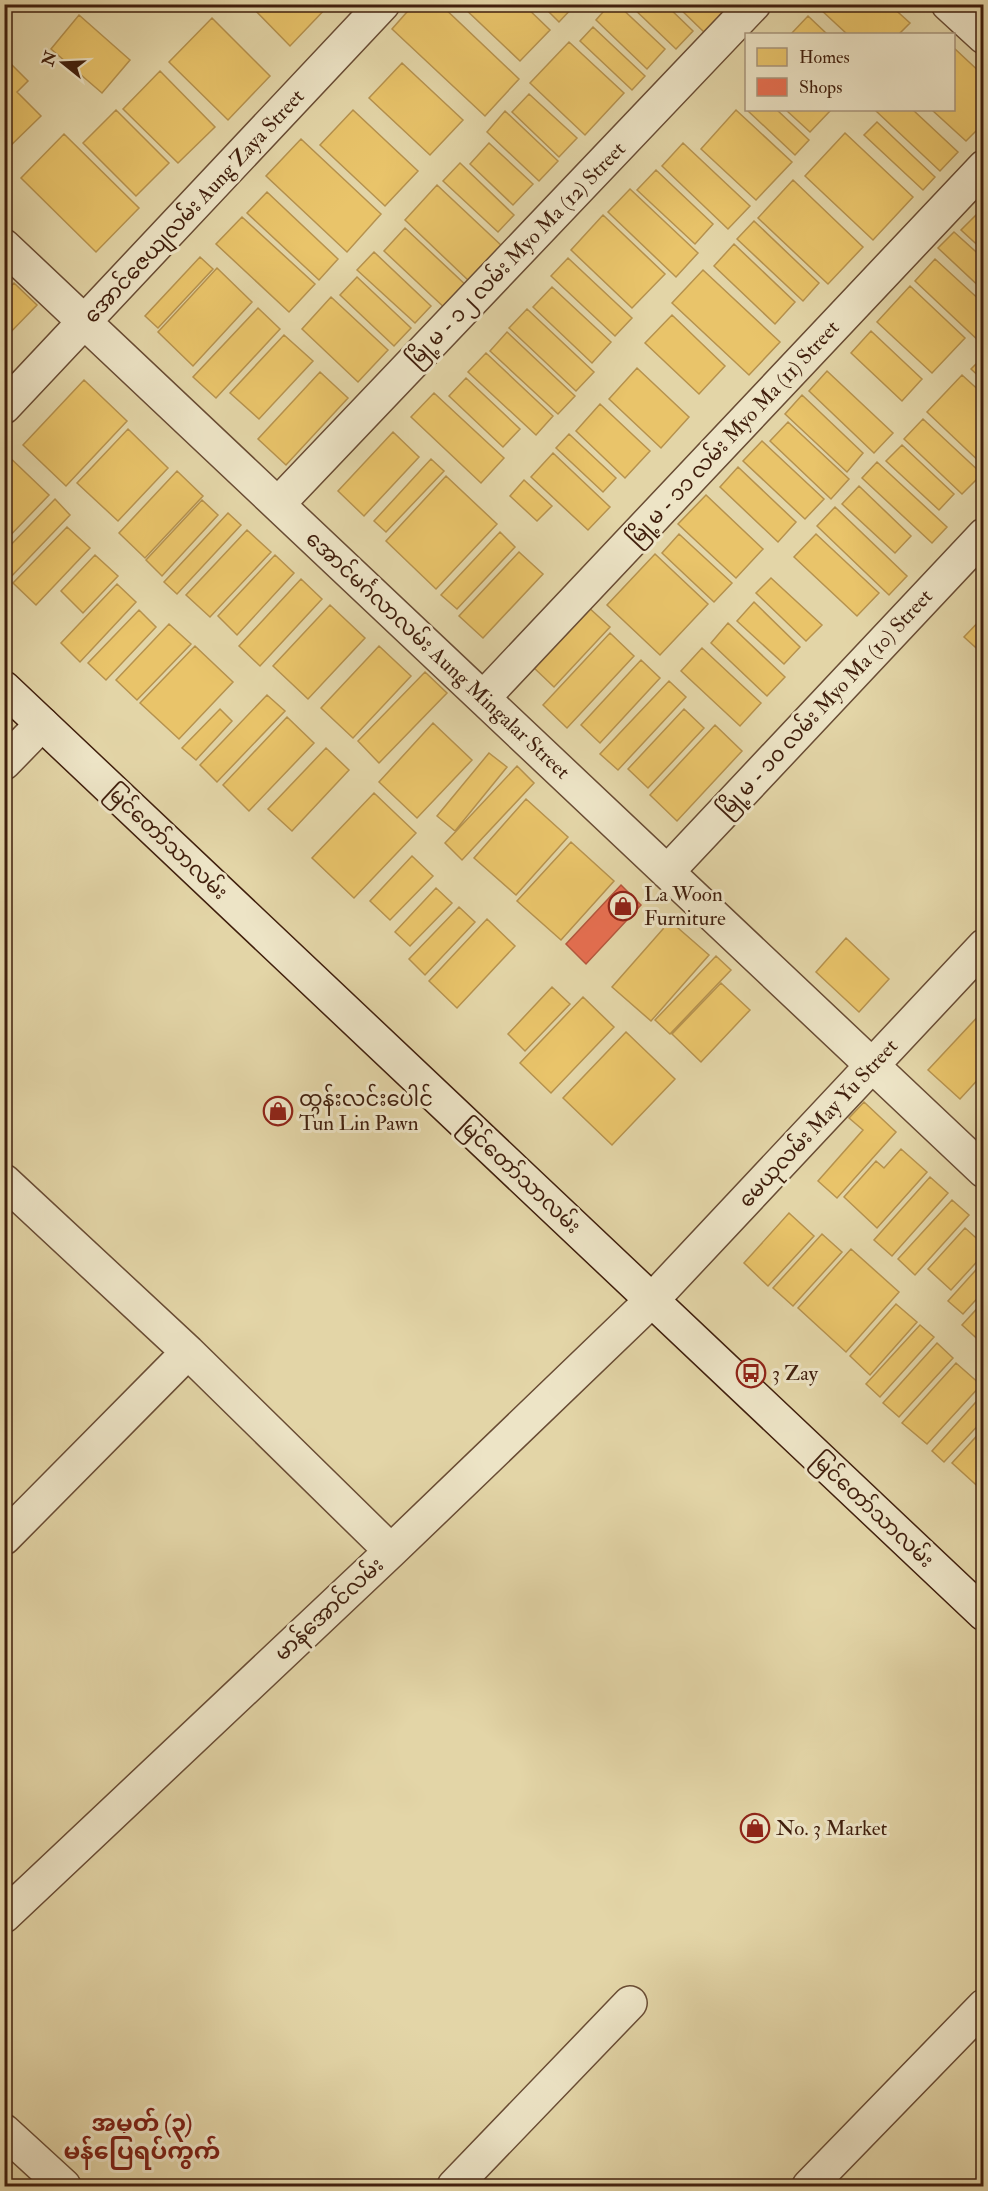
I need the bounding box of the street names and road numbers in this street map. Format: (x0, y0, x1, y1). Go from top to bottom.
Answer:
street label: အောင်ဇေယျလမ်း Aung Zaya Street (76, 81, 313, 332)
street label: မြို့မ - ၁၂ လမ်း Myo Ma (12) Street (399, 134, 634, 375)
street label: မြို့မ - ၁၁ လမ်း Myo Ma (11) Street (619, 313, 848, 554)
street label: အောင်မင်္ဂလာလမ်း Aung Mingalar Street (300, 523, 578, 785)
street label: မြို့မ - ၁၀ လမ်း Myo Ma (10) Street (710, 581, 941, 825)
street label: မြင်တော်သာလမ်း (98, 777, 235, 908)
street label: မေယုလမ်း May Yu Street (731, 1031, 906, 1215)
street label: မြင်တော်သာလမ်း (451, 1111, 588, 1242)
street label: မြင်တော်သာလမ်း (804, 1445, 941, 1576)
street label: မာန်အောင်လမ်း (267, 1550, 392, 1669)

